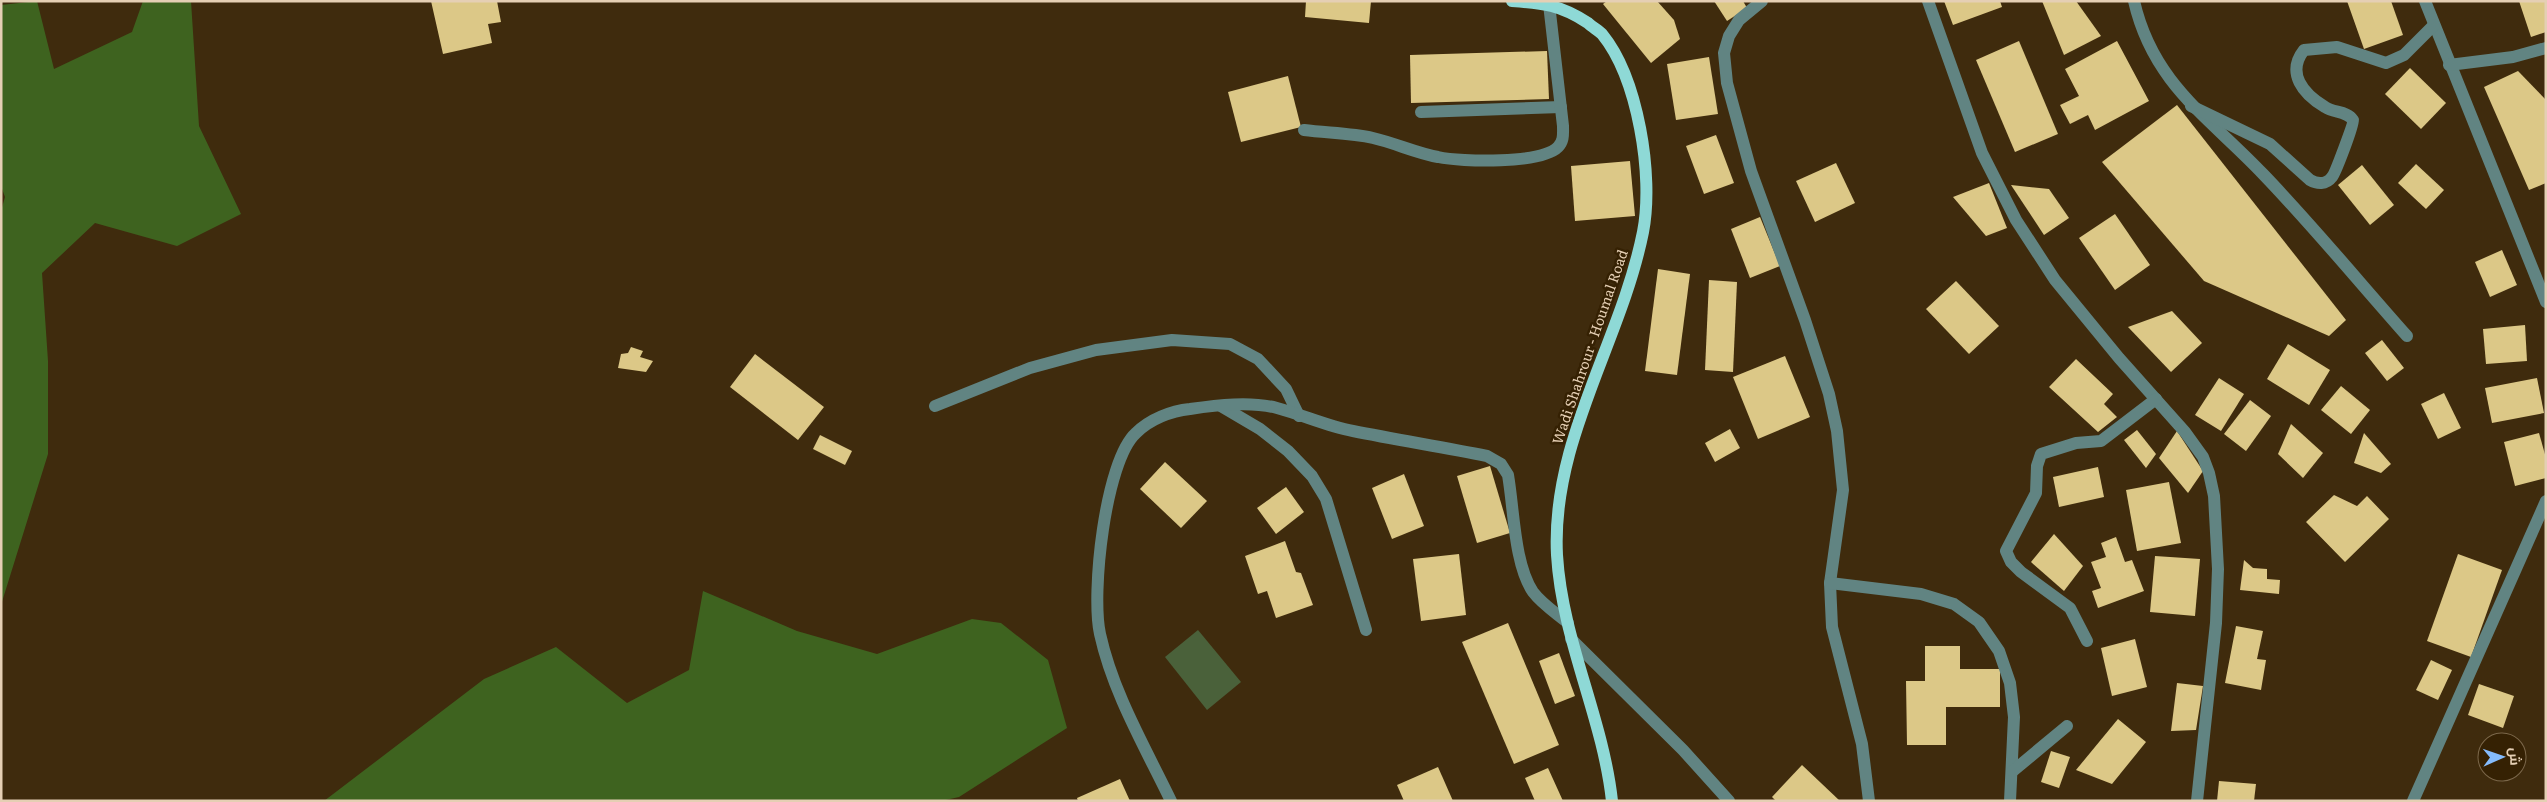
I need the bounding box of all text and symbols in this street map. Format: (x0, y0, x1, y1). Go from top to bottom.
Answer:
street label: Wadi Shahrour - Houmal Road (1546, 246, 1632, 447)
north arrow (2477, 732, 2527, 782)
text: ش (2506, 747, 2526, 766)

